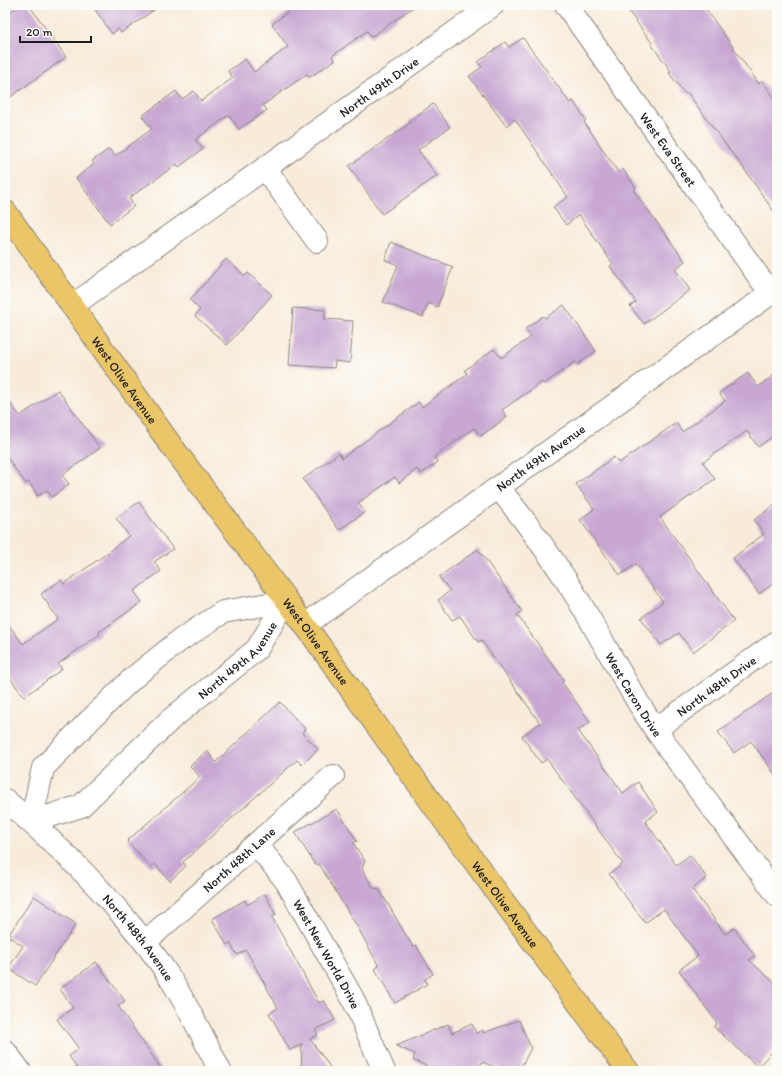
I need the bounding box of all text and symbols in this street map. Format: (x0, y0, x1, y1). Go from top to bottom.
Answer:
scale bar (20, 18, 91, 44)
text: 20 m (26, 25, 53, 39)
street label: North 49th Drive (336, 53, 421, 120)
street label: West Eva Street (637, 109, 700, 189)
street label: West Olive Avenue (89, 333, 161, 426)
street label: North 49th Avenue (493, 421, 588, 494)
street label: West Olive Avenue (280, 595, 353, 688)
street label: North 49th Avenue (195, 618, 280, 702)
street label: West Caron Drive (603, 649, 666, 740)
street label: North 48th Drive (673, 652, 759, 719)
street label: North 48th Lane (199, 823, 278, 895)
street label: West Olive Avenue (469, 858, 542, 950)
street label: North 48th Avenue (100, 891, 177, 983)
street label: West New World Drive (290, 897, 364, 1011)

